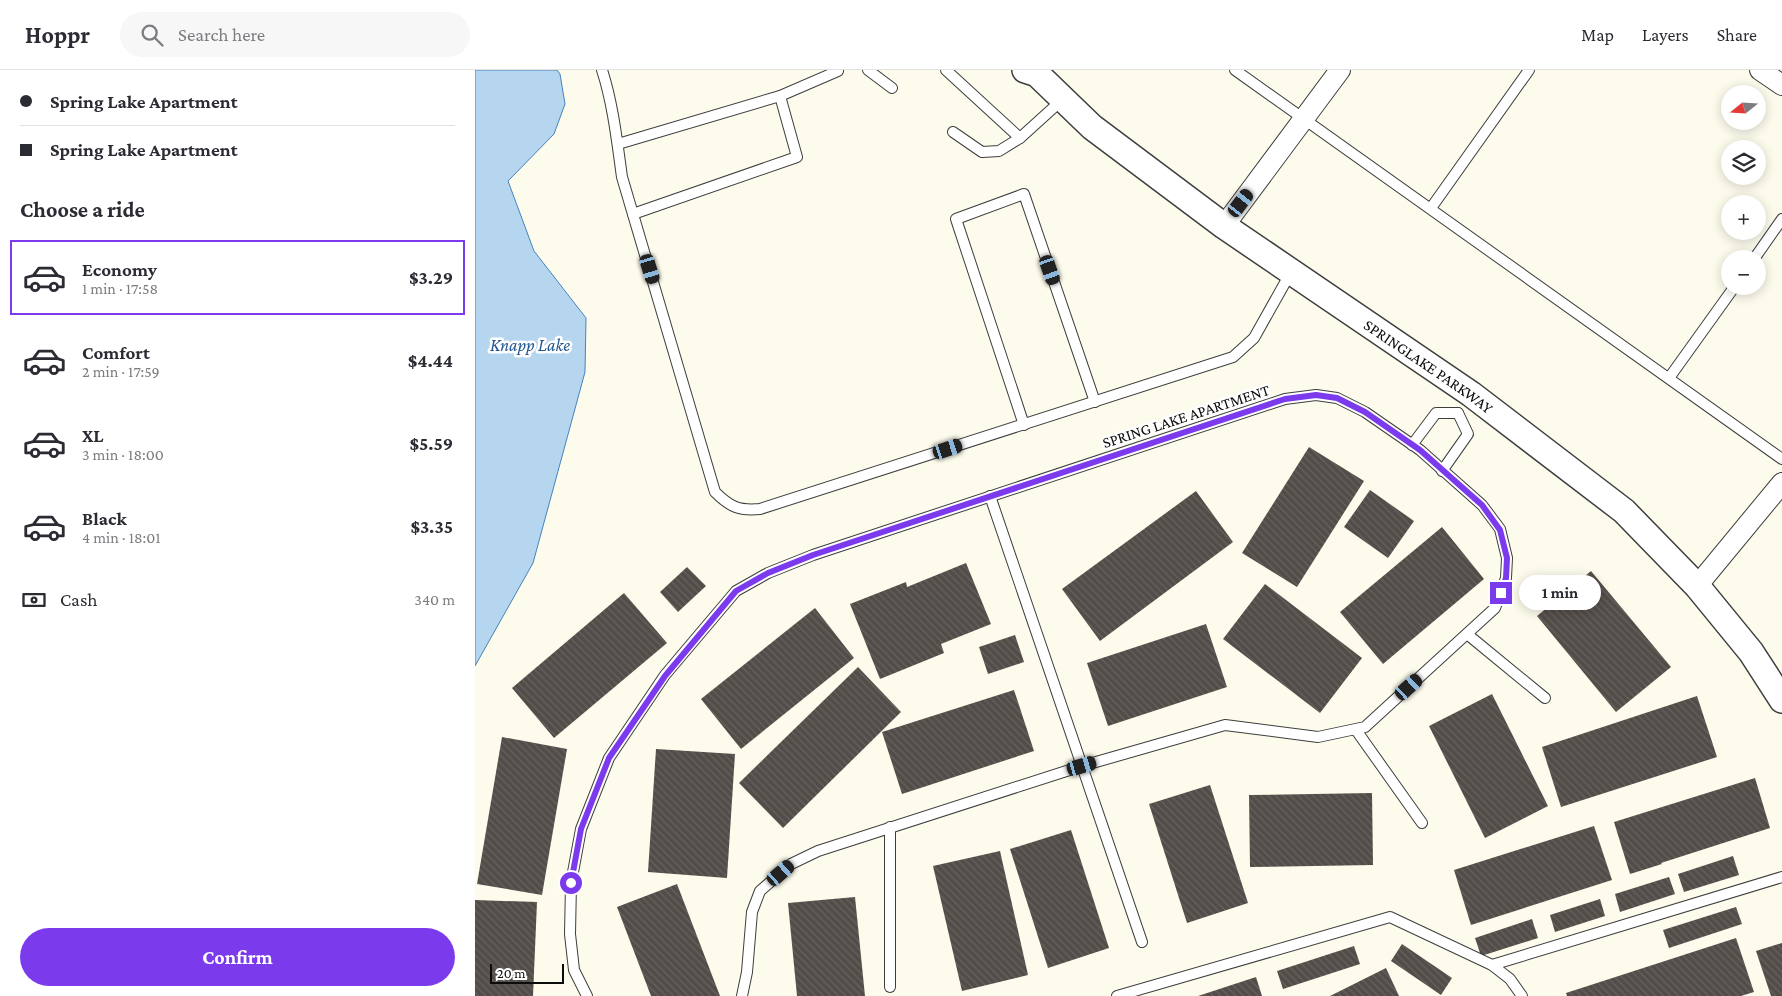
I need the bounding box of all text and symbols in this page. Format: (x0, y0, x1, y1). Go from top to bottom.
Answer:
search box (120, 12, 470, 57)
text: Hoppr (25, 21, 90, 48)
icon: search (138, 21, 166, 49)
text: Search here (178, 24, 265, 45)
text: Map (1581, 25, 1614, 45)
text: Layers (1642, 25, 1689, 45)
text: Share (1717, 25, 1757, 45)
north arrow (1721, 85, 1766, 130)
map controls (1721, 85, 1766, 295)
text: Spring Lake Apartment (50, 91, 237, 112)
text: Spring Lake Apartment (50, 139, 237, 160)
button: layers (1721, 140, 1766, 185)
car (1225, 187, 1256, 219)
button: + (1721, 195, 1766, 240)
text: Choose a ride (20, 197, 145, 222)
button: − (1721, 250, 1766, 295)
car (638, 252, 661, 286)
car (1038, 253, 1061, 287)
icon: car (22, 255, 67, 300)
text: Economy (82, 259, 157, 280)
text: $3.29 (409, 267, 453, 288)
text: 1 min · 17:58 (82, 280, 158, 297)
street label: SPRINGLAKE PARKWAY (1361, 315, 1497, 417)
water label: Knapp Lake (490, 335, 570, 355)
icon: car (22, 338, 67, 383)
text: Comfort (82, 342, 150, 363)
text: $4.44 (408, 350, 453, 371)
text: 2 min · 17:59 (82, 363, 160, 380)
street label: SPRING LAKE APARTMENT (1100, 381, 1272, 451)
icon: car (22, 421, 67, 466)
text: XL (82, 425, 104, 446)
text: $5.59 (410, 433, 453, 454)
car (931, 437, 964, 461)
text: 3 min · 18:00 (82, 446, 164, 463)
icon: car (22, 504, 67, 549)
text: Black (82, 508, 127, 529)
text: $3.35 (410, 516, 453, 537)
text: 4 min · 18:01 (82, 529, 161, 546)
callout: 1 min (1519, 576, 1601, 610)
route end (1490, 582, 1512, 604)
text: 1 min (1542, 584, 1578, 601)
icon: cash (20, 586, 48, 614)
text: Cash (60, 589, 98, 610)
text: 340 m (414, 591, 455, 608)
car (1392, 671, 1425, 703)
car (1065, 755, 1098, 777)
car (764, 857, 797, 889)
route start (560, 872, 582, 894)
button: Confirm (20, 928, 455, 986)
scale bar (490, 961, 564, 984)
text: 20 m (497, 965, 525, 981)

